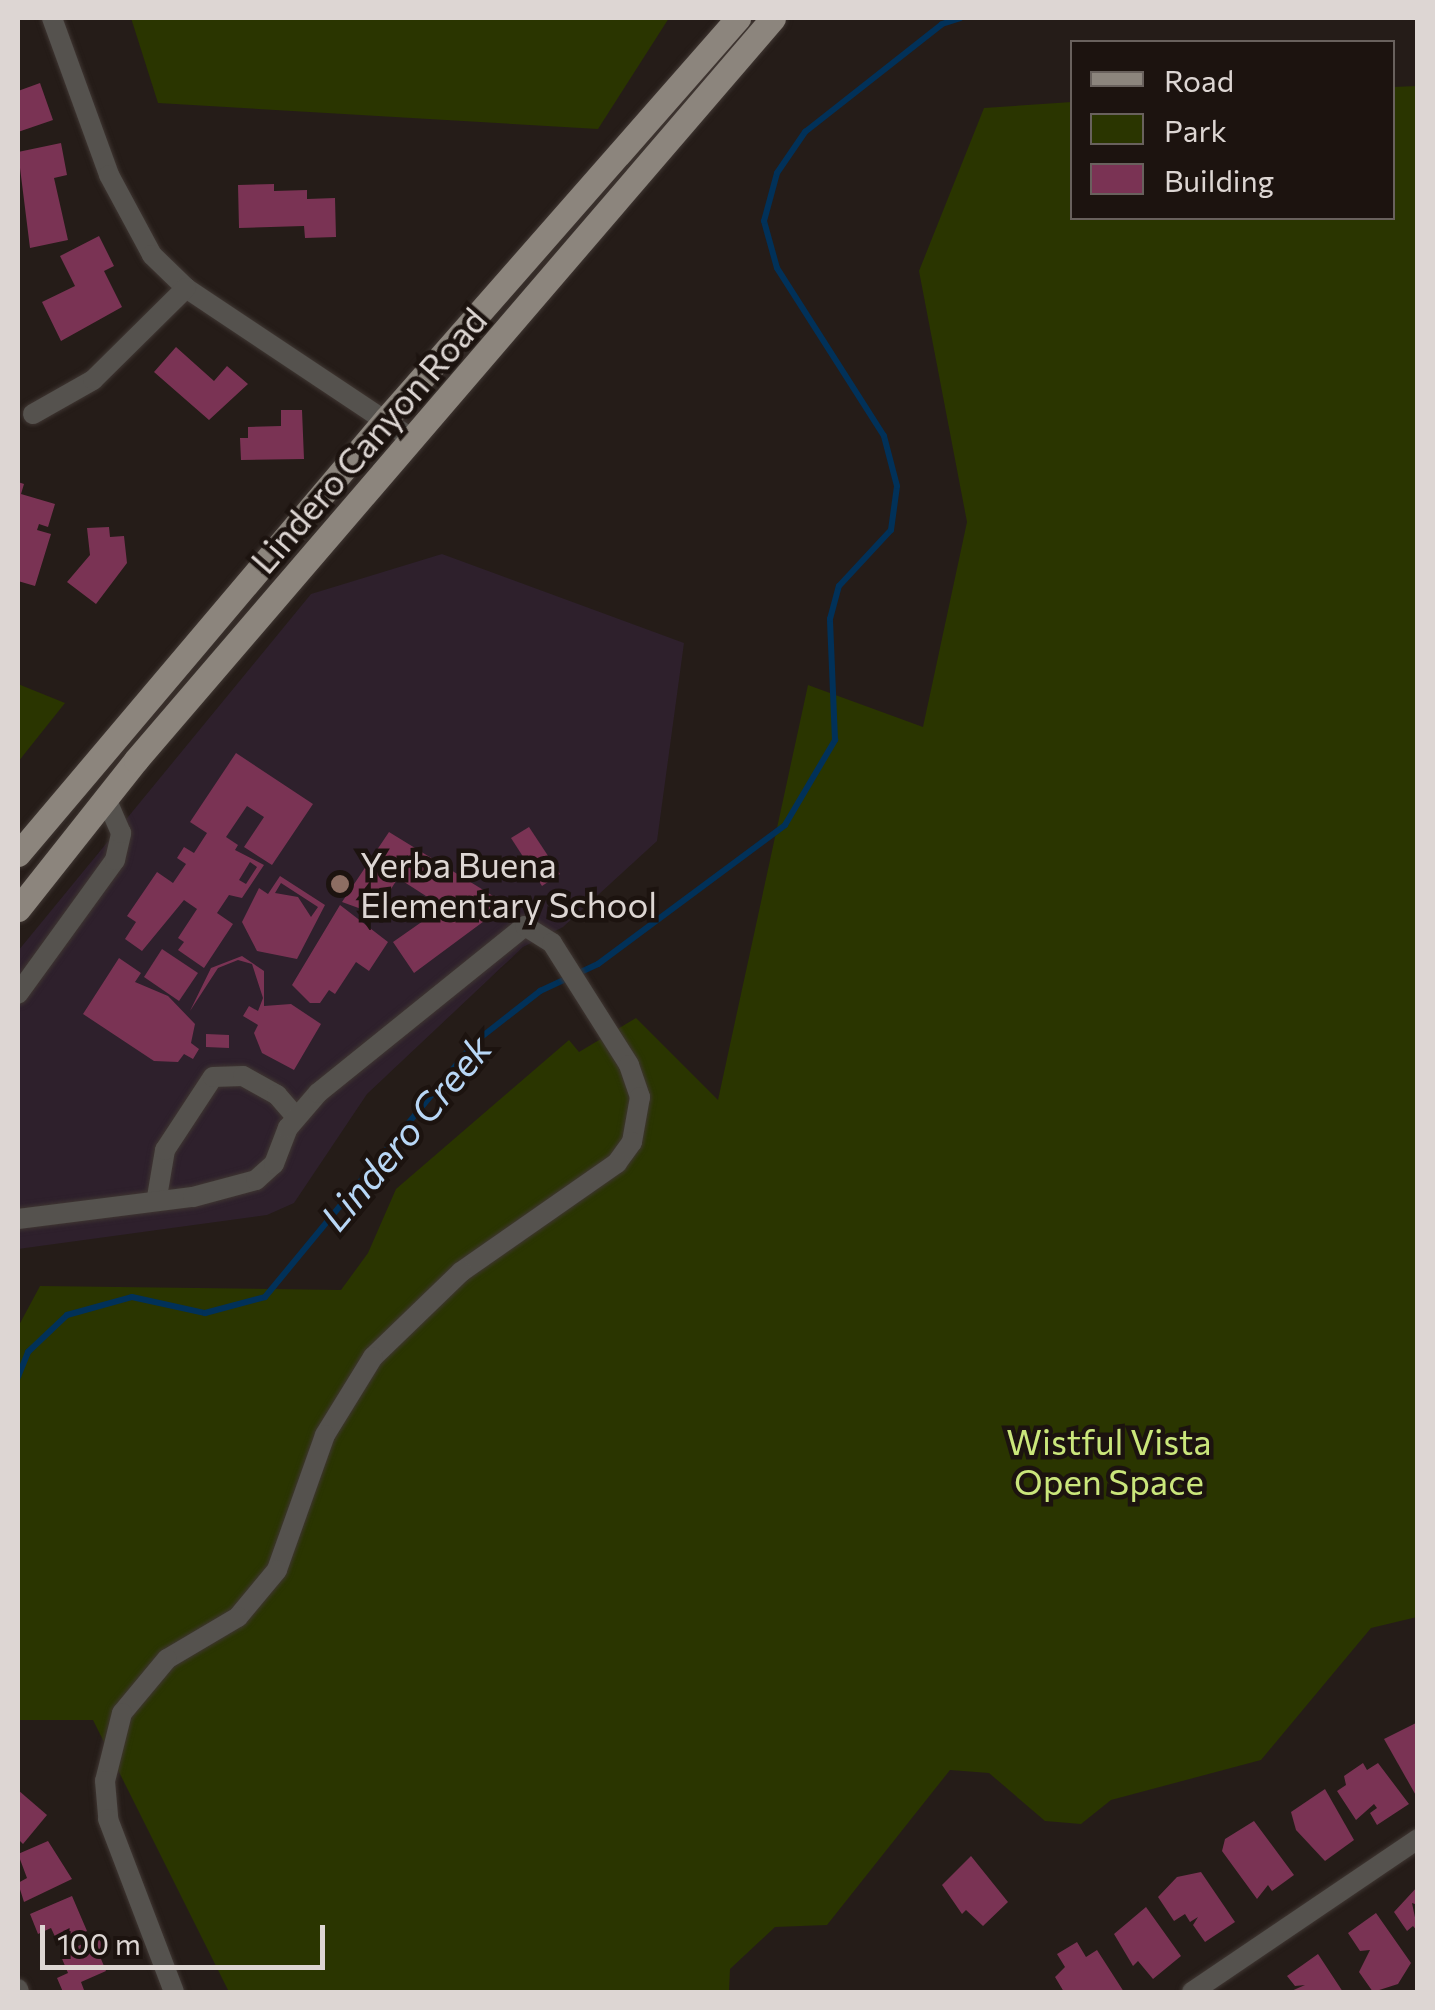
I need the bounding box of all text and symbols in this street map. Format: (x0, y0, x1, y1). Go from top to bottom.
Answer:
legend (1070, 40, 1395, 220)
text: Road (1164, 61, 1234, 98)
text: Park (1164, 111, 1227, 148)
text: Building (1164, 161, 1274, 198)
street label: Lindero Canyon Road (241, 299, 495, 581)
place label: Yerba Buena Elementary School (360, 843, 657, 925)
marker: Yerba Buena Elementary School (329, 873, 351, 895)
water label: Lindero Creek (310, 1025, 500, 1239)
park label: Wistful Vista Open Space (1006, 1420, 1212, 1502)
scale bar (45, 1905, 330, 1967)
text: 100 m (57, 1924, 141, 1961)

